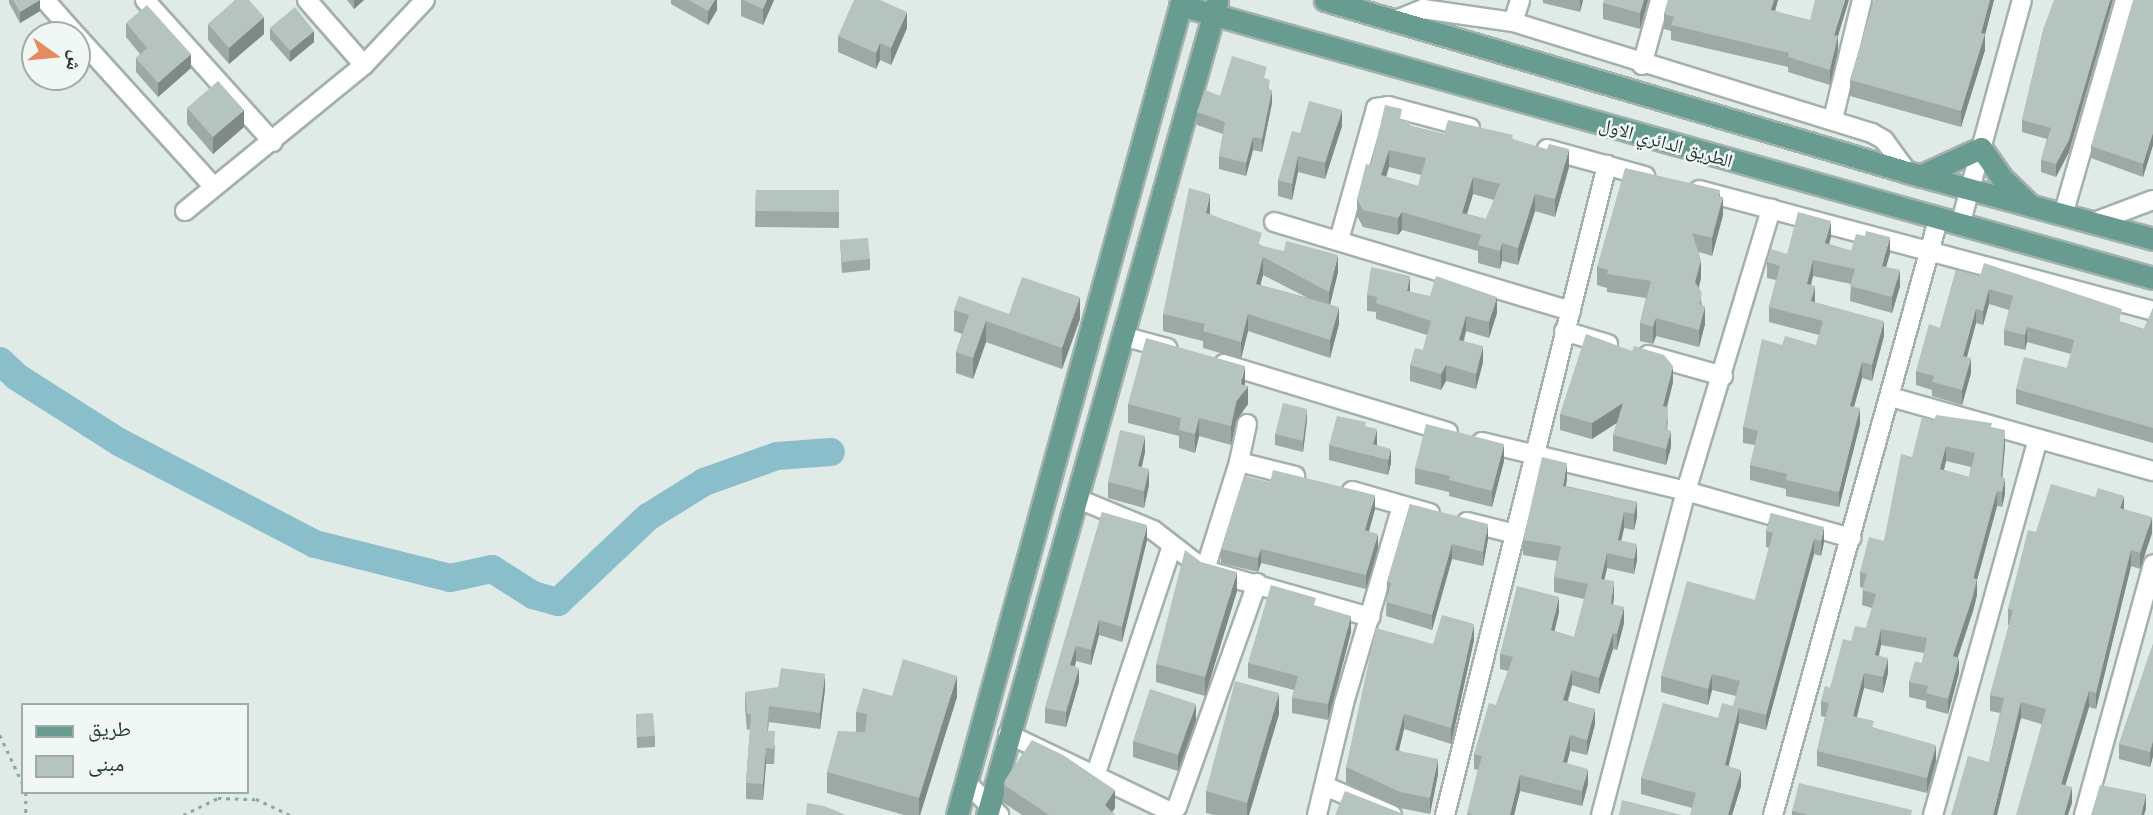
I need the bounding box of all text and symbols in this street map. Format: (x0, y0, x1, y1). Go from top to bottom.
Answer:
north arrow (21, 21, 91, 91)
text: ش (61, 48, 89, 74)
street label: الطريق الدائري الاول (1597, 113, 1735, 173)
legend (21, 703, 248, 794)
text: طريق (88, 716, 131, 741)
text: مبنى (88, 751, 124, 776)

